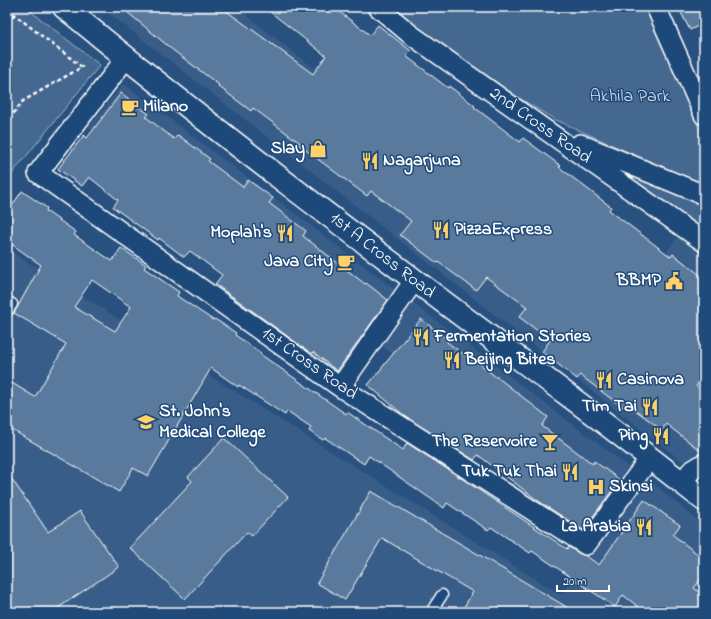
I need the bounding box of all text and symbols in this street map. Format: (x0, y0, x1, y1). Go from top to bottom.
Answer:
street label: 2nd Cross Road (484, 81, 596, 171)
park label: Akhila Park (590, 84, 670, 110)
place label: Milano (143, 94, 188, 120)
cafe icon: Milano (120, 97, 140, 117)
place label: Slay (271, 136, 305, 163)
shop icon: Slay (308, 139, 328, 159)
place label: Nagarjuna (383, 148, 461, 175)
restaurant icon: Nagarjuna (360, 151, 380, 171)
street label: 1st A Cross Road (324, 206, 440, 306)
place label: PizzaExpress (454, 217, 552, 243)
place label: Moplah's (210, 220, 272, 246)
restaurant icon: PizzaExpress (431, 220, 451, 240)
restaurant icon: Moplah's (275, 223, 295, 243)
place label: Java City (264, 249, 333, 276)
cafe icon: Java City (336, 252, 356, 272)
place label: BBMP (616, 268, 662, 294)
public building icon: BBMP (664, 271, 684, 291)
street label: 1st Cross Road (256, 321, 362, 407)
place label: Fermentation Stories (433, 324, 591, 350)
restaurant icon: Fermentation Stories (411, 327, 431, 347)
place label: Beijing Bites (464, 347, 555, 374)
restaurant icon: Beijing Bites (442, 350, 462, 370)
place label: Casinova (617, 367, 684, 393)
restaurant icon: Casinova (594, 370, 614, 390)
place label: Tim Tai (582, 394, 637, 420)
restaurant icon: Tim Tai (640, 397, 660, 417)
place label: St. John's Medical College (159, 399, 266, 447)
school or university icon: St. John's Medical College (136, 412, 156, 432)
place label: Ping (618, 423, 648, 450)
restaurant icon: Ping (651, 426, 671, 446)
place label: The Reservoire (432, 429, 538, 455)
bar icon: The Reservoire (540, 432, 560, 452)
place label: Tuk Tuk Thai (461, 459, 557, 485)
restaurant icon: Tuk Tuk Thai (560, 462, 580, 482)
place label: Skinsi (609, 474, 653, 500)
hospital icon: Skinsi (586, 477, 606, 497)
place label: La Arabia (561, 514, 631, 540)
restaurant icon: La Arabia (634, 517, 654, 537)
scale bar (557, 567, 609, 593)
text: 20 m (563, 573, 586, 591)

